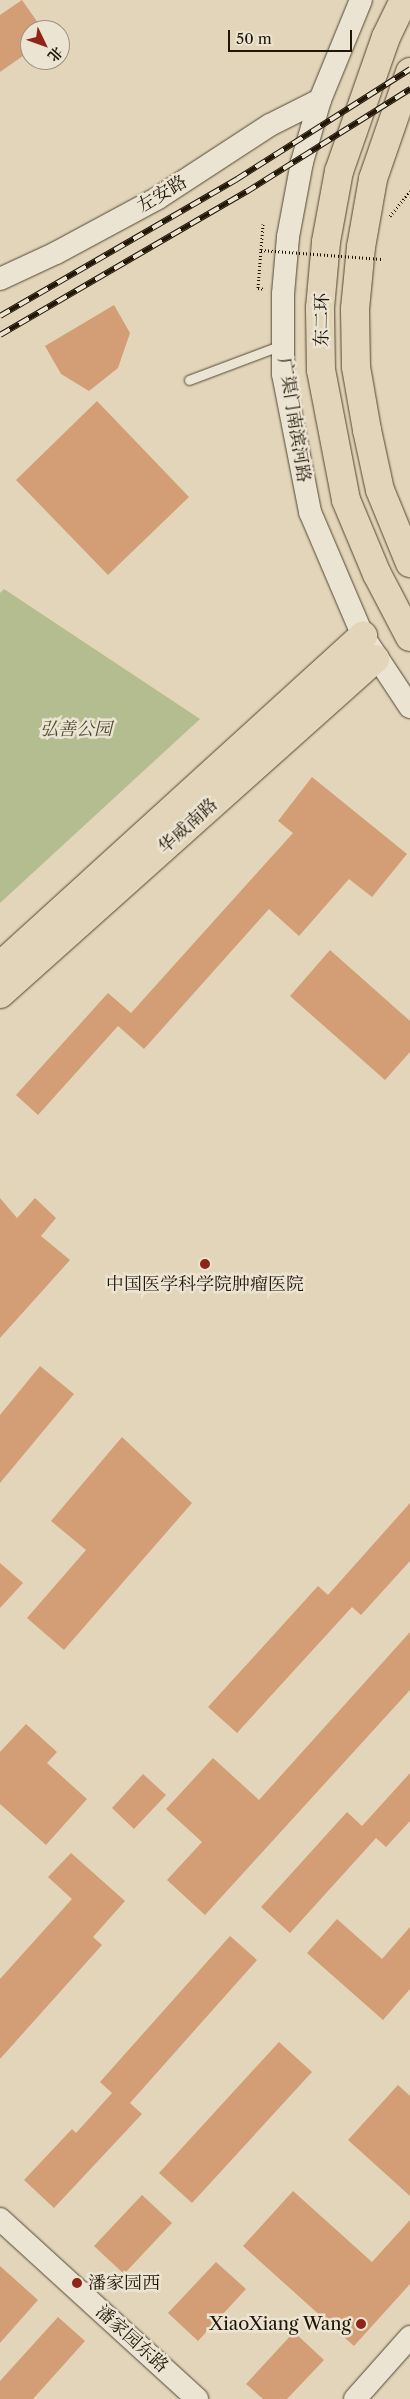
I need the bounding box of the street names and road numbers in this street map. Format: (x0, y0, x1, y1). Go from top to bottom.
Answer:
street label: 左安路 (133, 171, 191, 217)
street label: 东二环 (311, 293, 333, 347)
street label: 广渠门南滨河路 (273, 356, 315, 484)
street label: 华威南路 (154, 794, 222, 858)
street label: 潘家园东路 (91, 2301, 173, 2377)

